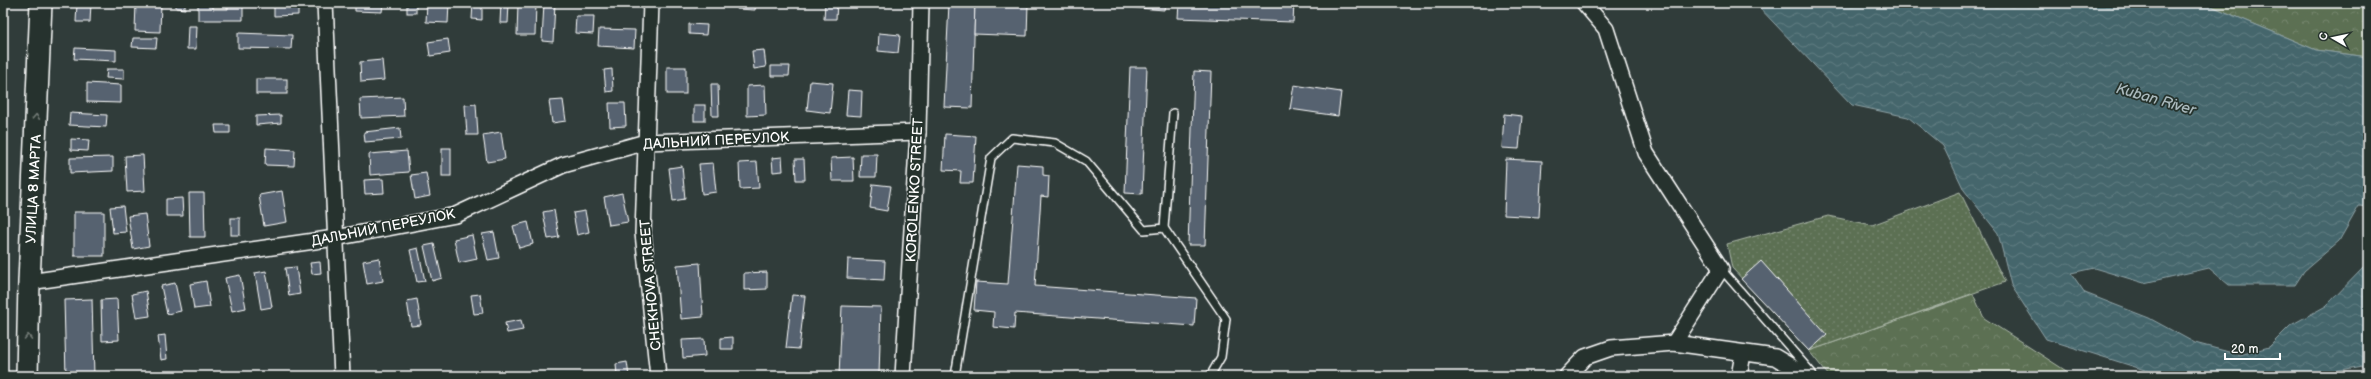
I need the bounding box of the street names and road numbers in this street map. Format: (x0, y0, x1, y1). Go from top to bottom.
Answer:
street label: KOROLENKO STREET (902, 117, 927, 263)
street label: ДАЛЬНИЙ ПЕРЕУЛОК (643, 128, 790, 153)
street label: УЛИЦА 8 МАРТА (22, 134, 45, 244)
street label: ДАЛЬНИЙ ПЕРЕУЛОК (310, 205, 457, 250)
street label: CHEKHOVA STREET (636, 218, 665, 351)

